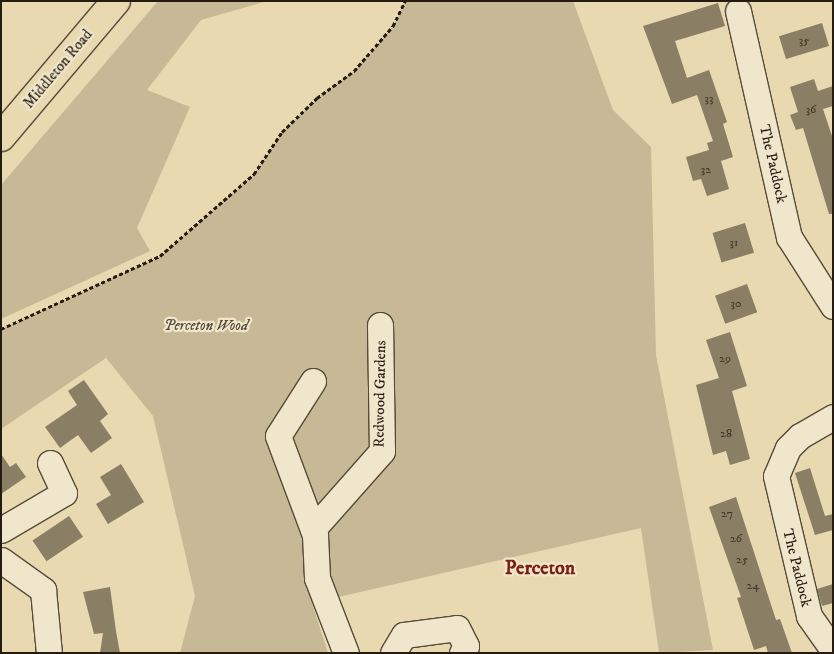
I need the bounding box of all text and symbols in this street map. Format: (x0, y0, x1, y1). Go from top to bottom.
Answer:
street label: Middleton Road (20, 26, 96, 112)
house number: 35 (799, 34, 809, 48)
house number: 33 (705, 92, 713, 106)
house number: 36 (806, 103, 816, 117)
street label: The Paddock (755, 123, 791, 205)
house number: 32 (701, 163, 711, 177)
house number: 31 (730, 236, 738, 250)
house number: 30 (731, 297, 741, 311)
park label: Perceton Wood (164, 317, 248, 335)
street label: Redwood Gardens (370, 340, 390, 448)
house number: 29 (719, 352, 731, 366)
house number: 28 (720, 427, 732, 441)
house number: 27 (721, 507, 733, 521)
street label: The Paddock (779, 527, 815, 609)
house number: 26 (730, 532, 742, 546)
house number: 25 (736, 553, 748, 567)
district label: Perceton (505, 556, 575, 580)
house number: 24 (747, 579, 759, 593)

